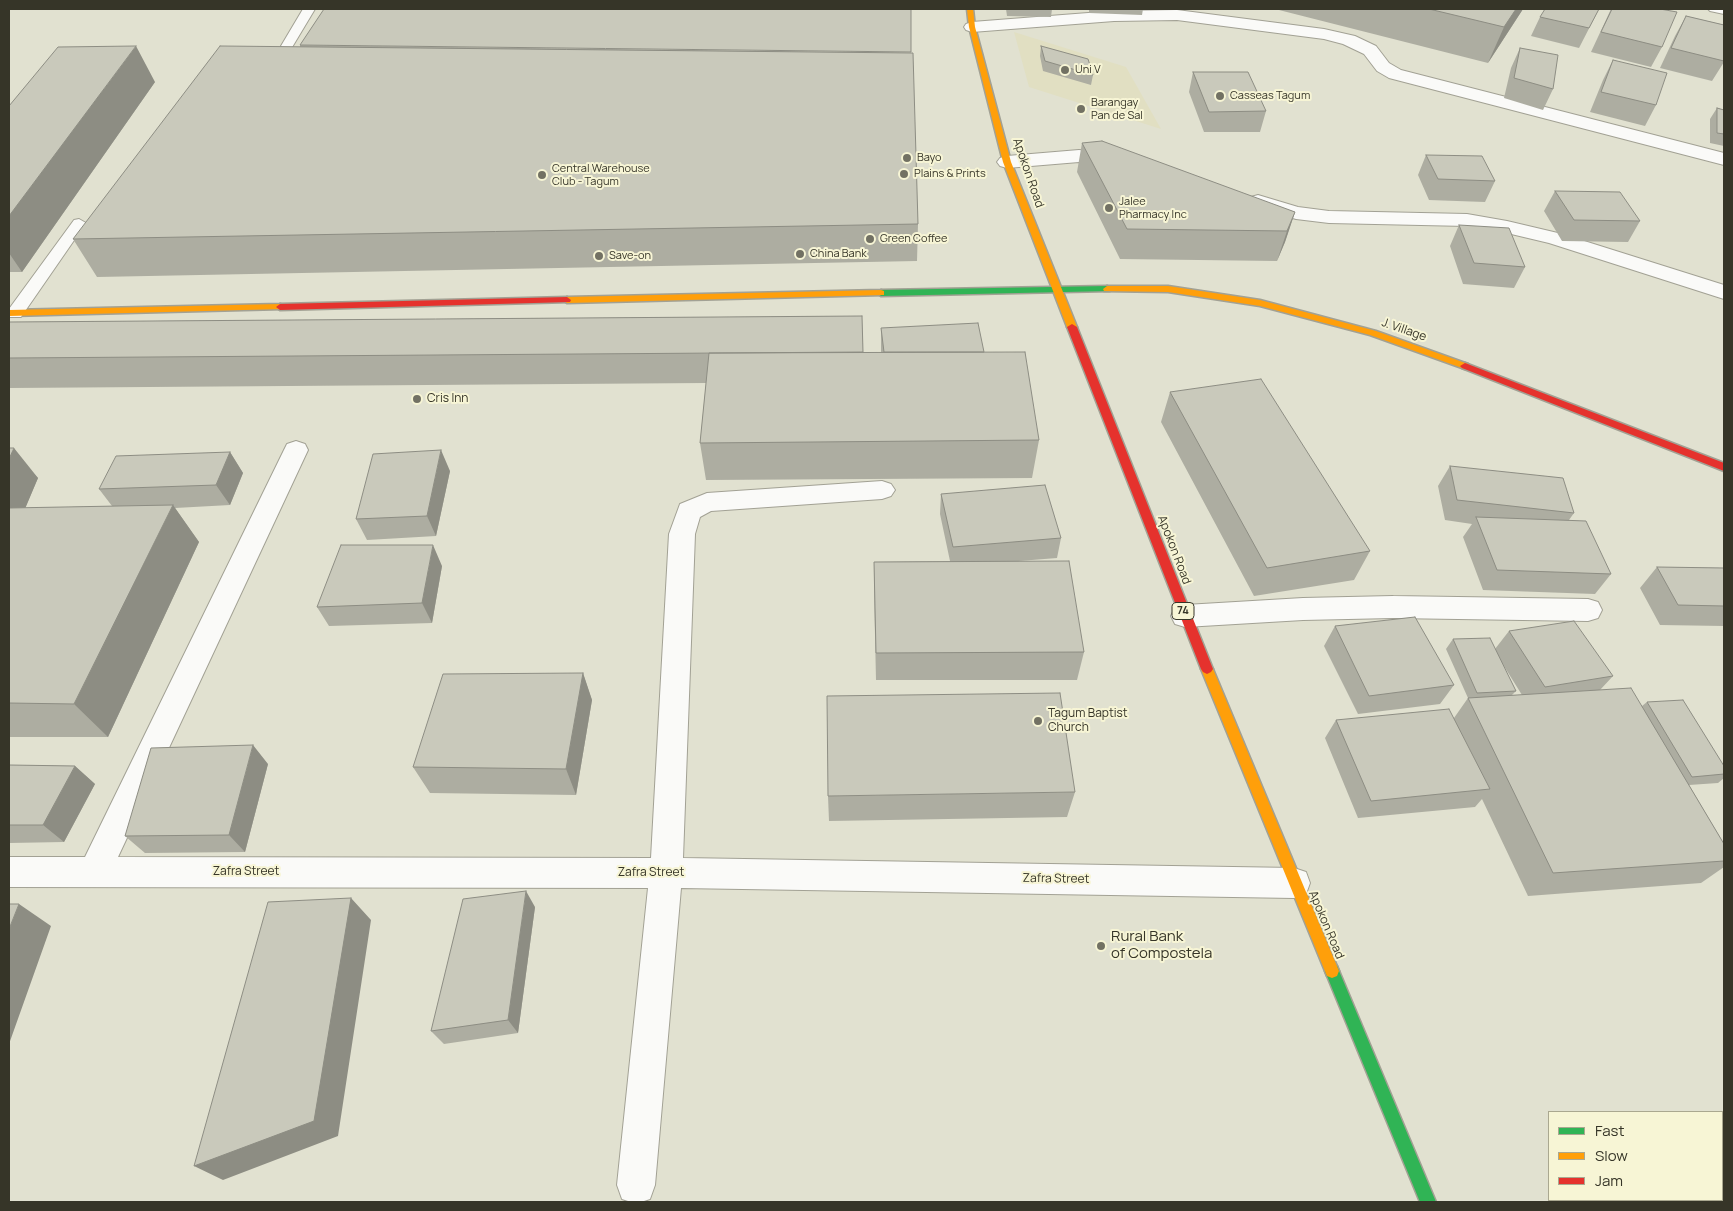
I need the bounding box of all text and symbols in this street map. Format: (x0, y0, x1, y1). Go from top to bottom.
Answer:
place label: Uni V (1075, 63, 1101, 77)
marker: Uni V (1059, 64, 1071, 76)
place label: Casseas Tagum (1230, 89, 1310, 103)
marker: Casseas Tagum (1214, 90, 1226, 102)
place label: Barangay Pan de Sal (1091, 96, 1143, 122)
marker: Barangay Pan de Sal (1075, 103, 1087, 115)
street label: Apokon Road (1009, 136, 1047, 210)
place label: Bayo (917, 151, 942, 165)
marker: Bayo (901, 152, 913, 164)
place label: Central Warehouse Club - Tagum (552, 162, 650, 188)
place label: Plains & Prints (914, 167, 986, 181)
marker: Plains & Prints (898, 168, 910, 180)
marker: Central Warehouse Club - Tagum (536, 169, 548, 181)
place label: Jalee Pharmacy Inc (1119, 195, 1187, 221)
marker: Jalee Pharmacy Inc (1103, 202, 1115, 214)
place label: Green Coffee (880, 232, 947, 246)
marker: Green Coffee (864, 233, 876, 245)
place label: China Bank (810, 247, 867, 261)
marker: China Bank (794, 248, 806, 260)
place label: Save-on (609, 249, 651, 263)
marker: Save-on (593, 250, 605, 262)
street label: J. Village (1380, 316, 1428, 344)
place label: Cris Inn (427, 392, 468, 406)
marker: Cris Inn (411, 393, 423, 405)
street label: Apokon Road (1154, 513, 1194, 587)
road number: 74 (1172, 602, 1194, 620)
place label: Tagum Baptist Church (1048, 707, 1128, 735)
marker: Tagum Baptist Church (1032, 715, 1044, 727)
street label: Zafra Street (213, 865, 279, 879)
street label: Zafra Street (618, 866, 684, 880)
street label: Zafra Street (1023, 871, 1089, 887)
street label: Apokon Road (1305, 889, 1347, 961)
place label: Rural Bank of Compostela (1111, 928, 1212, 963)
marker: Rural Bank of Compostela (1095, 940, 1107, 952)
legend (1548, 1111, 1723, 1201)
text: Fast (1595, 1120, 1624, 1141)
text: Slow (1595, 1145, 1628, 1166)
text: Jam (1595, 1170, 1623, 1191)

